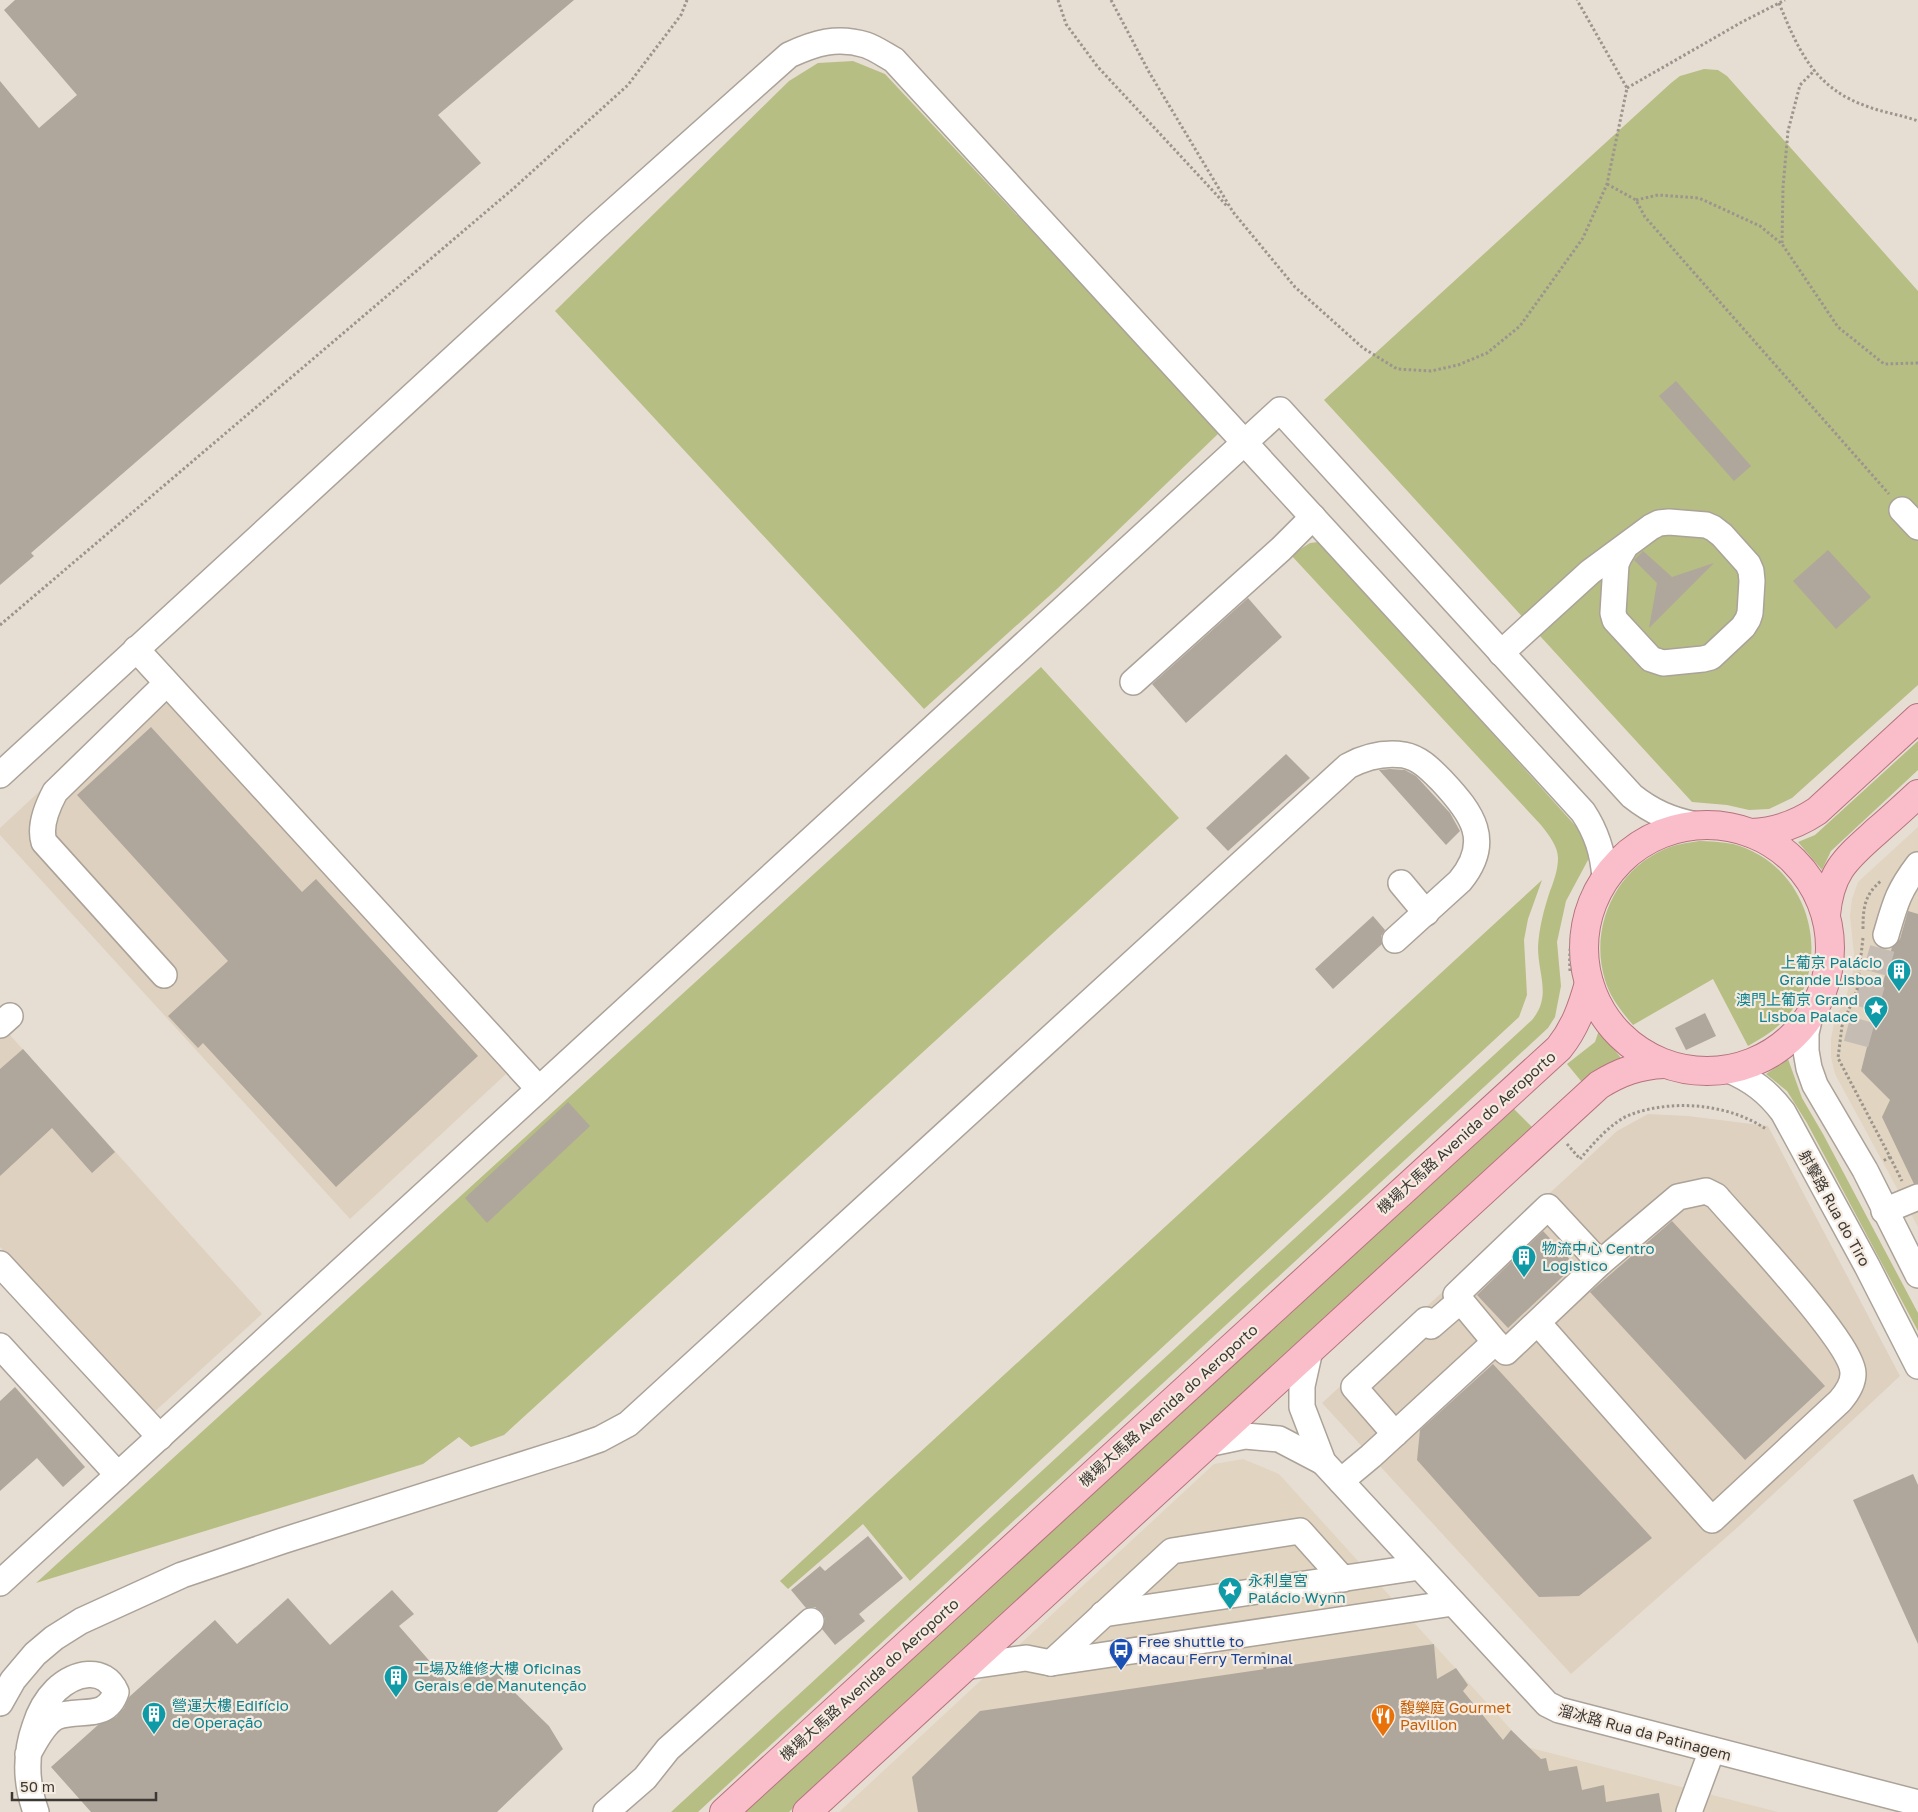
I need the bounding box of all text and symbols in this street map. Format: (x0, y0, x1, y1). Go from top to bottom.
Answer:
place label: 上葡京 Palácio Grande Lisboa (1779, 953, 1882, 988)
building icon: 上葡京 Palácio Grande Lisboa (1886, 958, 1912, 992)
place label: 澳門上葡京 Grand Lisboa Palace (1736, 990, 1858, 1025)
place icon: 澳門上葡京 Grand Lisboa Palace (1863, 995, 1889, 1029)
street label: 機場大馬路 Avenida do Aeroporto (1373, 1047, 1559, 1217)
street label: 射擊路 Rua do Tiro (1796, 1147, 1874, 1269)
place label: 物流中心 Centro Logistico (1542, 1239, 1654, 1274)
building icon: 物流中心 Centro Logistico (1511, 1244, 1537, 1278)
street label: 機場大馬路 Avenida do Aeroporto (1075, 1320, 1261, 1490)
place label: 永利皇宮 Palácio Wynn (1248, 1571, 1346, 1606)
place icon: 永利皇宮 Palácio Wynn (1217, 1576, 1243, 1610)
street label: 機場大馬路 Avenida do Aeroporto (776, 1594, 962, 1764)
place label: Free shuttle to Macau Ferry Terminal (1138, 1632, 1293, 1667)
bus stop icon: Free shuttle to Macau Ferry Terminal (1108, 1637, 1134, 1671)
place label: 工場及維修大樓 Oficinas Gerais e de Manutenção (414, 1659, 587, 1694)
building icon: 工場及維修大樓 Oficinas Gerais e de Manutenção (383, 1664, 409, 1698)
place label: 營運大樓 Edifício de Operação (172, 1696, 289, 1731)
place label: 馥樂庭 Gourmet Pavilion (1400, 1698, 1511, 1733)
street label: 溜冰路 Rua da Patinagem (1557, 1700, 1733, 1764)
building icon: 營運大樓 Edifício de Operação (141, 1701, 167, 1735)
restaurant icon: 馥樂庭 Gourmet Pavilion (1370, 1703, 1396, 1737)
scale bar (12, 1770, 156, 1802)
text: 50 m (20, 1777, 55, 1795)

